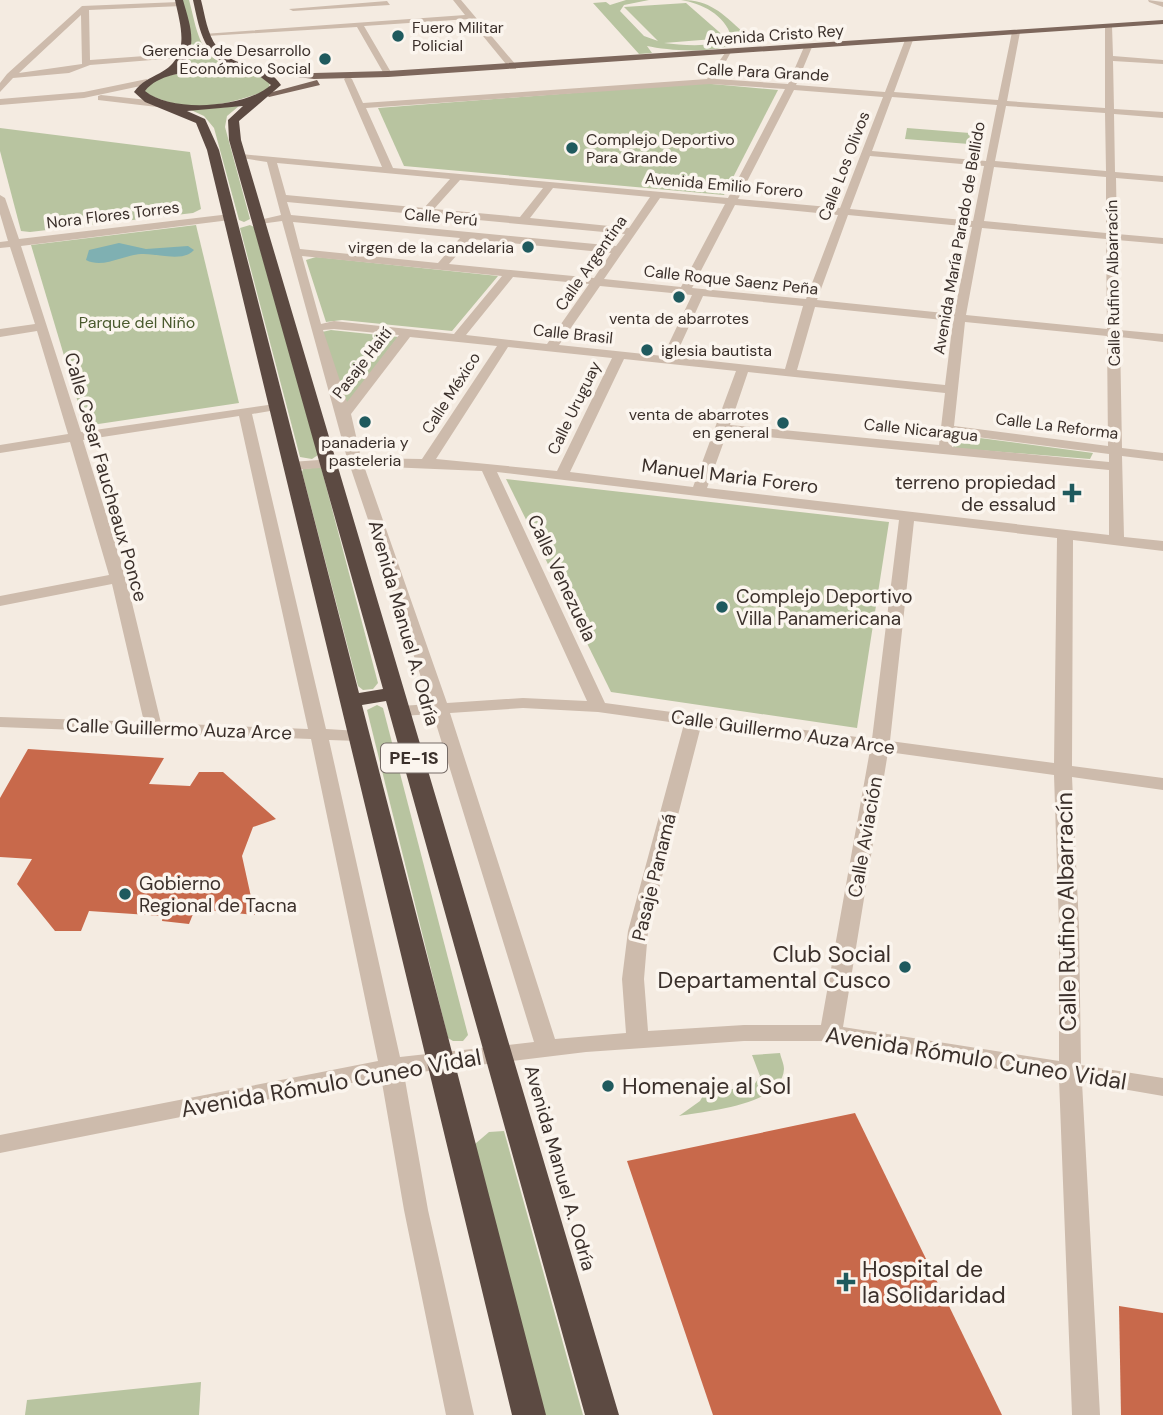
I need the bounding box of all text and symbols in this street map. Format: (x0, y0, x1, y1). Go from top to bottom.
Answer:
place label: Fuero Militar Policial (412, 17, 504, 56)
street label: Avenida Cristo Rey (705, 20, 845, 50)
marker: Fuero Militar Policial (390, 28, 406, 44)
place label: Gerencia de Desarrollo Económico Social (142, 40, 311, 79)
marker: Gerencia de Desarrollo Económico Social (317, 51, 333, 67)
street label: Calle Para Grande (696, 58, 830, 86)
street label: Calle Los Olivos (813, 108, 875, 224)
street label: Avenida María Parado de Bellido (928, 120, 990, 356)
place label: Complejo Deportivo Para Grande (586, 129, 735, 168)
marker: Complejo Deportivo Para Grande (564, 140, 580, 156)
street label: Avenida Emilio Forero (644, 168, 804, 202)
street label: Nora Flores Torres (45, 196, 181, 234)
street label: Calle Rufino Albarracín (1101, 200, 1125, 366)
street label: Calle Perú (403, 203, 479, 231)
street label: Calle Argentina (550, 211, 632, 315)
place label: virgen de la candelaria (348, 237, 514, 258)
marker: virgen de la candelaria (520, 239, 536, 255)
street label: Calle Roque Saenz Peña (643, 260, 819, 300)
marker: venta de abarrotes (671, 289, 687, 305)
place label: venta de abarrotes (609, 308, 749, 329)
park label: Parque del Niño (79, 312, 195, 333)
street label: Calle Brasil (532, 319, 614, 349)
street label: Pasaje Haití (328, 323, 397, 403)
place label: iglesia bautista (661, 340, 772, 361)
marker: iglesia bautista (639, 342, 655, 358)
street label: Calle México (417, 348, 485, 438)
street label: Calle Cesar Faucheaux Ponce (58, 350, 154, 604)
street label: Calle Uruguay (542, 358, 606, 458)
place label: venta de abarrotes en general (629, 404, 769, 443)
street label: Calle La Reforma (994, 408, 1120, 444)
marker: panaderia y pasteleria (357, 414, 373, 430)
street label: Calle Nicaragua (863, 414, 979, 446)
marker: venta de abarrotes en general (775, 415, 791, 431)
place label: panaderia y pasteleria (321, 432, 409, 471)
street label: Manuel Maria Forero (640, 453, 820, 499)
place label: terreno propiedad de essalud (895, 470, 1056, 517)
marker: terreno propiedad de essalud (1062, 483, 1082, 503)
street label: Calle Venezuela (522, 511, 602, 645)
street label: Avenida Manuel A. Odría (363, 517, 445, 729)
place label: Complejo Deportivo Villa Panamericana (736, 584, 913, 631)
marker: Complejo Deportivo Villa Panamericana (714, 599, 730, 615)
street label: Calle Guillermo Auza Arce (669, 704, 897, 760)
street label: Calle Guillermo Auza Arce (66, 713, 292, 745)
road number: PE-1S (381, 744, 447, 772)
street label: Calle Aviación (842, 775, 888, 899)
street label: Calle Rufino Albarracín (1049, 792, 1083, 1032)
street label: Pasaje Panamá (626, 811, 682, 943)
place label: Gobierno Regional de Tacna (139, 871, 297, 918)
marker: Gobierno Regional de Tacna (117, 886, 133, 902)
place label: Club Social Departamental Cusco (658, 939, 891, 995)
marker: Club Social Departamental Cusco (897, 959, 913, 975)
street label: Avenida Rómulo Cuneo Vidal (823, 1019, 1129, 1097)
street label: Avenida Rómulo Cuneo Vidal (179, 1042, 483, 1124)
street label: Avenida Manuel A. Odría (519, 1062, 601, 1274)
place label: Homenaje al Sol (622, 1071, 791, 1101)
marker: Homenaje al Sol (600, 1078, 616, 1094)
place label: Hospital de la Solidaridad (862, 1254, 1006, 1310)
marker: Hospital de la Solidaridad (836, 1272, 856, 1292)

